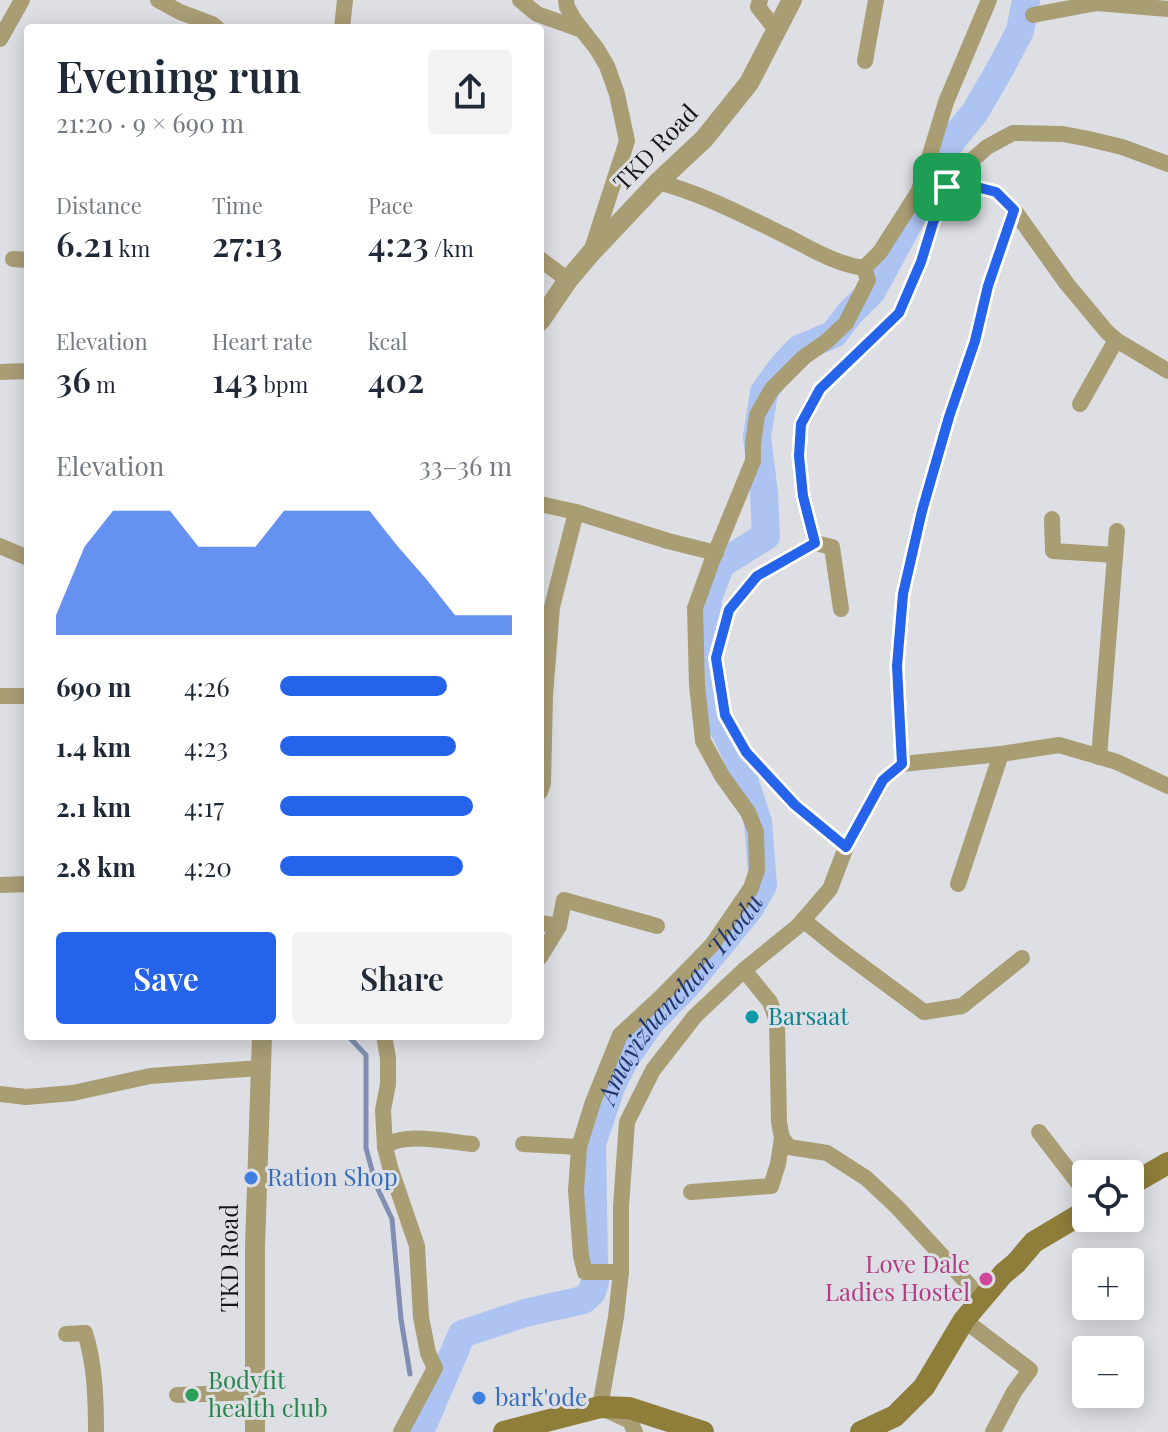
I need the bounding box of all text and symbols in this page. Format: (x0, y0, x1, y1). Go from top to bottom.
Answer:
text: Evening run (56, 45, 301, 104)
button: share (428, 50, 512, 134)
street label: TKD Road (605, 96, 704, 197)
text: 21:20 · 9 × 690 m (56, 105, 244, 140)
pin (913, 153, 981, 221)
icon: arrive (925, 165, 969, 209)
text: Distance (56, 190, 142, 220)
text: Time (212, 190, 263, 220)
text: Pace (368, 190, 414, 220)
text: 6.21 (56, 220, 114, 266)
text: 27:13 (212, 220, 283, 266)
text: 4:23 (368, 220, 429, 266)
text: km (114, 233, 150, 263)
text: /km (429, 233, 474, 263)
text: Elevation (56, 326, 148, 356)
text: Heart rate (212, 326, 313, 356)
text: kcal (368, 326, 407, 356)
text: 36 (56, 356, 91, 402)
text: 143 (212, 356, 258, 402)
text: 402 (368, 356, 424, 402)
text: m (91, 369, 116, 399)
text: bpm (258, 369, 308, 399)
text: Elevation (56, 448, 164, 483)
text: 33–36 m (419, 448, 512, 483)
text: 690 m (56, 669, 131, 704)
text: 4:26 (184, 669, 230, 704)
text: 1.4 km (56, 729, 131, 764)
text: 4:23 (184, 729, 228, 764)
text: 2.1 km (56, 789, 131, 824)
text: 4:17 (184, 789, 224, 824)
text: 2.8 km (56, 849, 136, 884)
text: 4:20 (184, 849, 232, 884)
water label: Amayizhanchan Thodu (587, 887, 770, 1111)
button: Save (56, 932, 276, 1024)
button: Share (292, 932, 512, 1024)
place label: Barsaat (768, 999, 849, 1031)
marker: Barsaat (743, 1008, 761, 1026)
place label: Ration Shop (267, 1160, 398, 1192)
map controls (1072, 1160, 1144, 1408)
button: locate (1072, 1160, 1144, 1232)
marker: Ration Shop (242, 1169, 260, 1187)
street label: TKD Road (212, 1204, 244, 1312)
place label: Love Dale Ladies Hostel (825, 1247, 970, 1307)
button: + (1072, 1248, 1144, 1320)
marker: Love Dale Ladies Hostel (977, 1270, 995, 1288)
button: − (1072, 1336, 1144, 1408)
place label: Bodyfit health club (208, 1363, 328, 1423)
place label: bark'ode (495, 1380, 587, 1412)
marker: Bodyfit health club (183, 1386, 201, 1404)
marker: bark'ode (470, 1389, 488, 1407)

